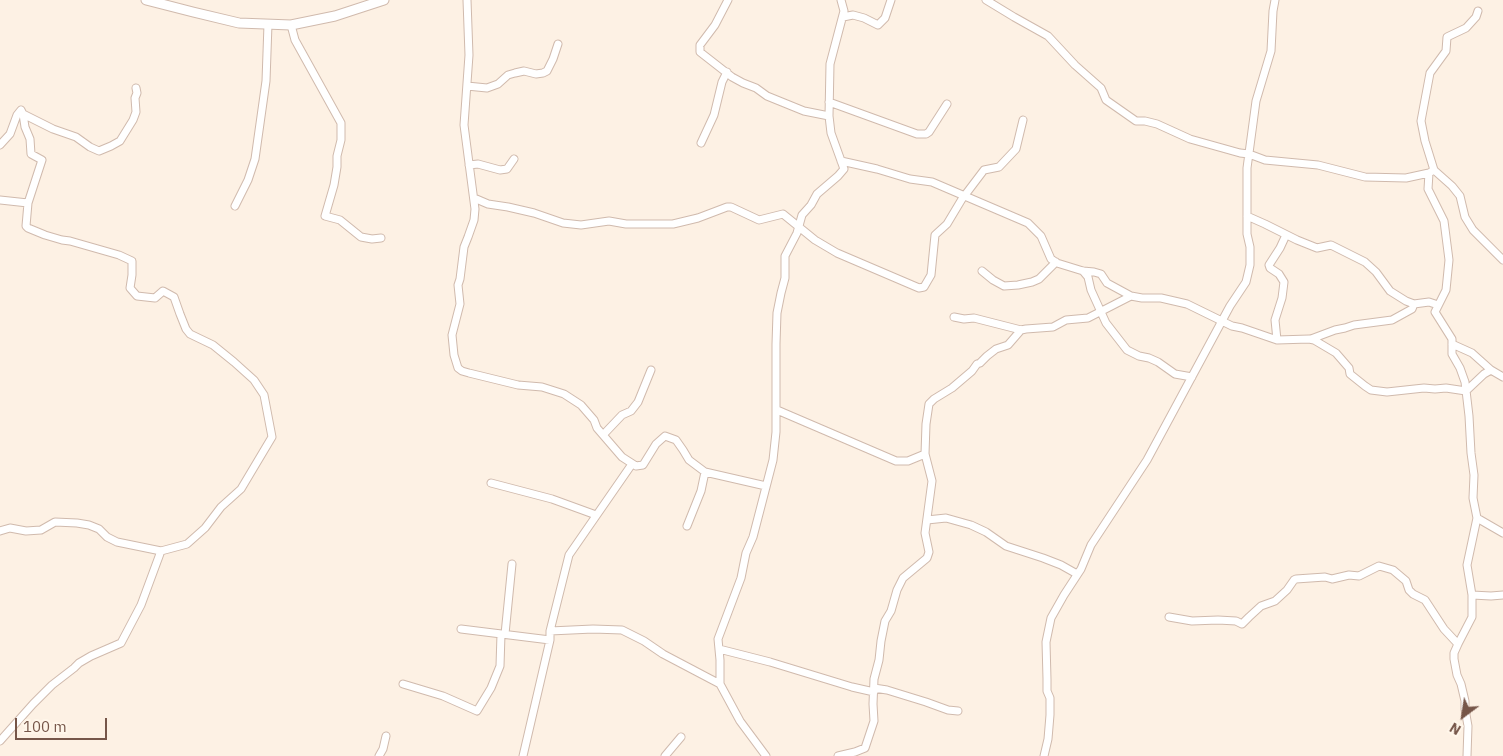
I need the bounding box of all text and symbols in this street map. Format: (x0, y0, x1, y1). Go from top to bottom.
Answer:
north arrow (1438, 691, 1488, 741)
scale bar (18, 708, 110, 740)
text: 100 m (23, 717, 67, 736)
text: N (1446, 719, 1464, 739)

